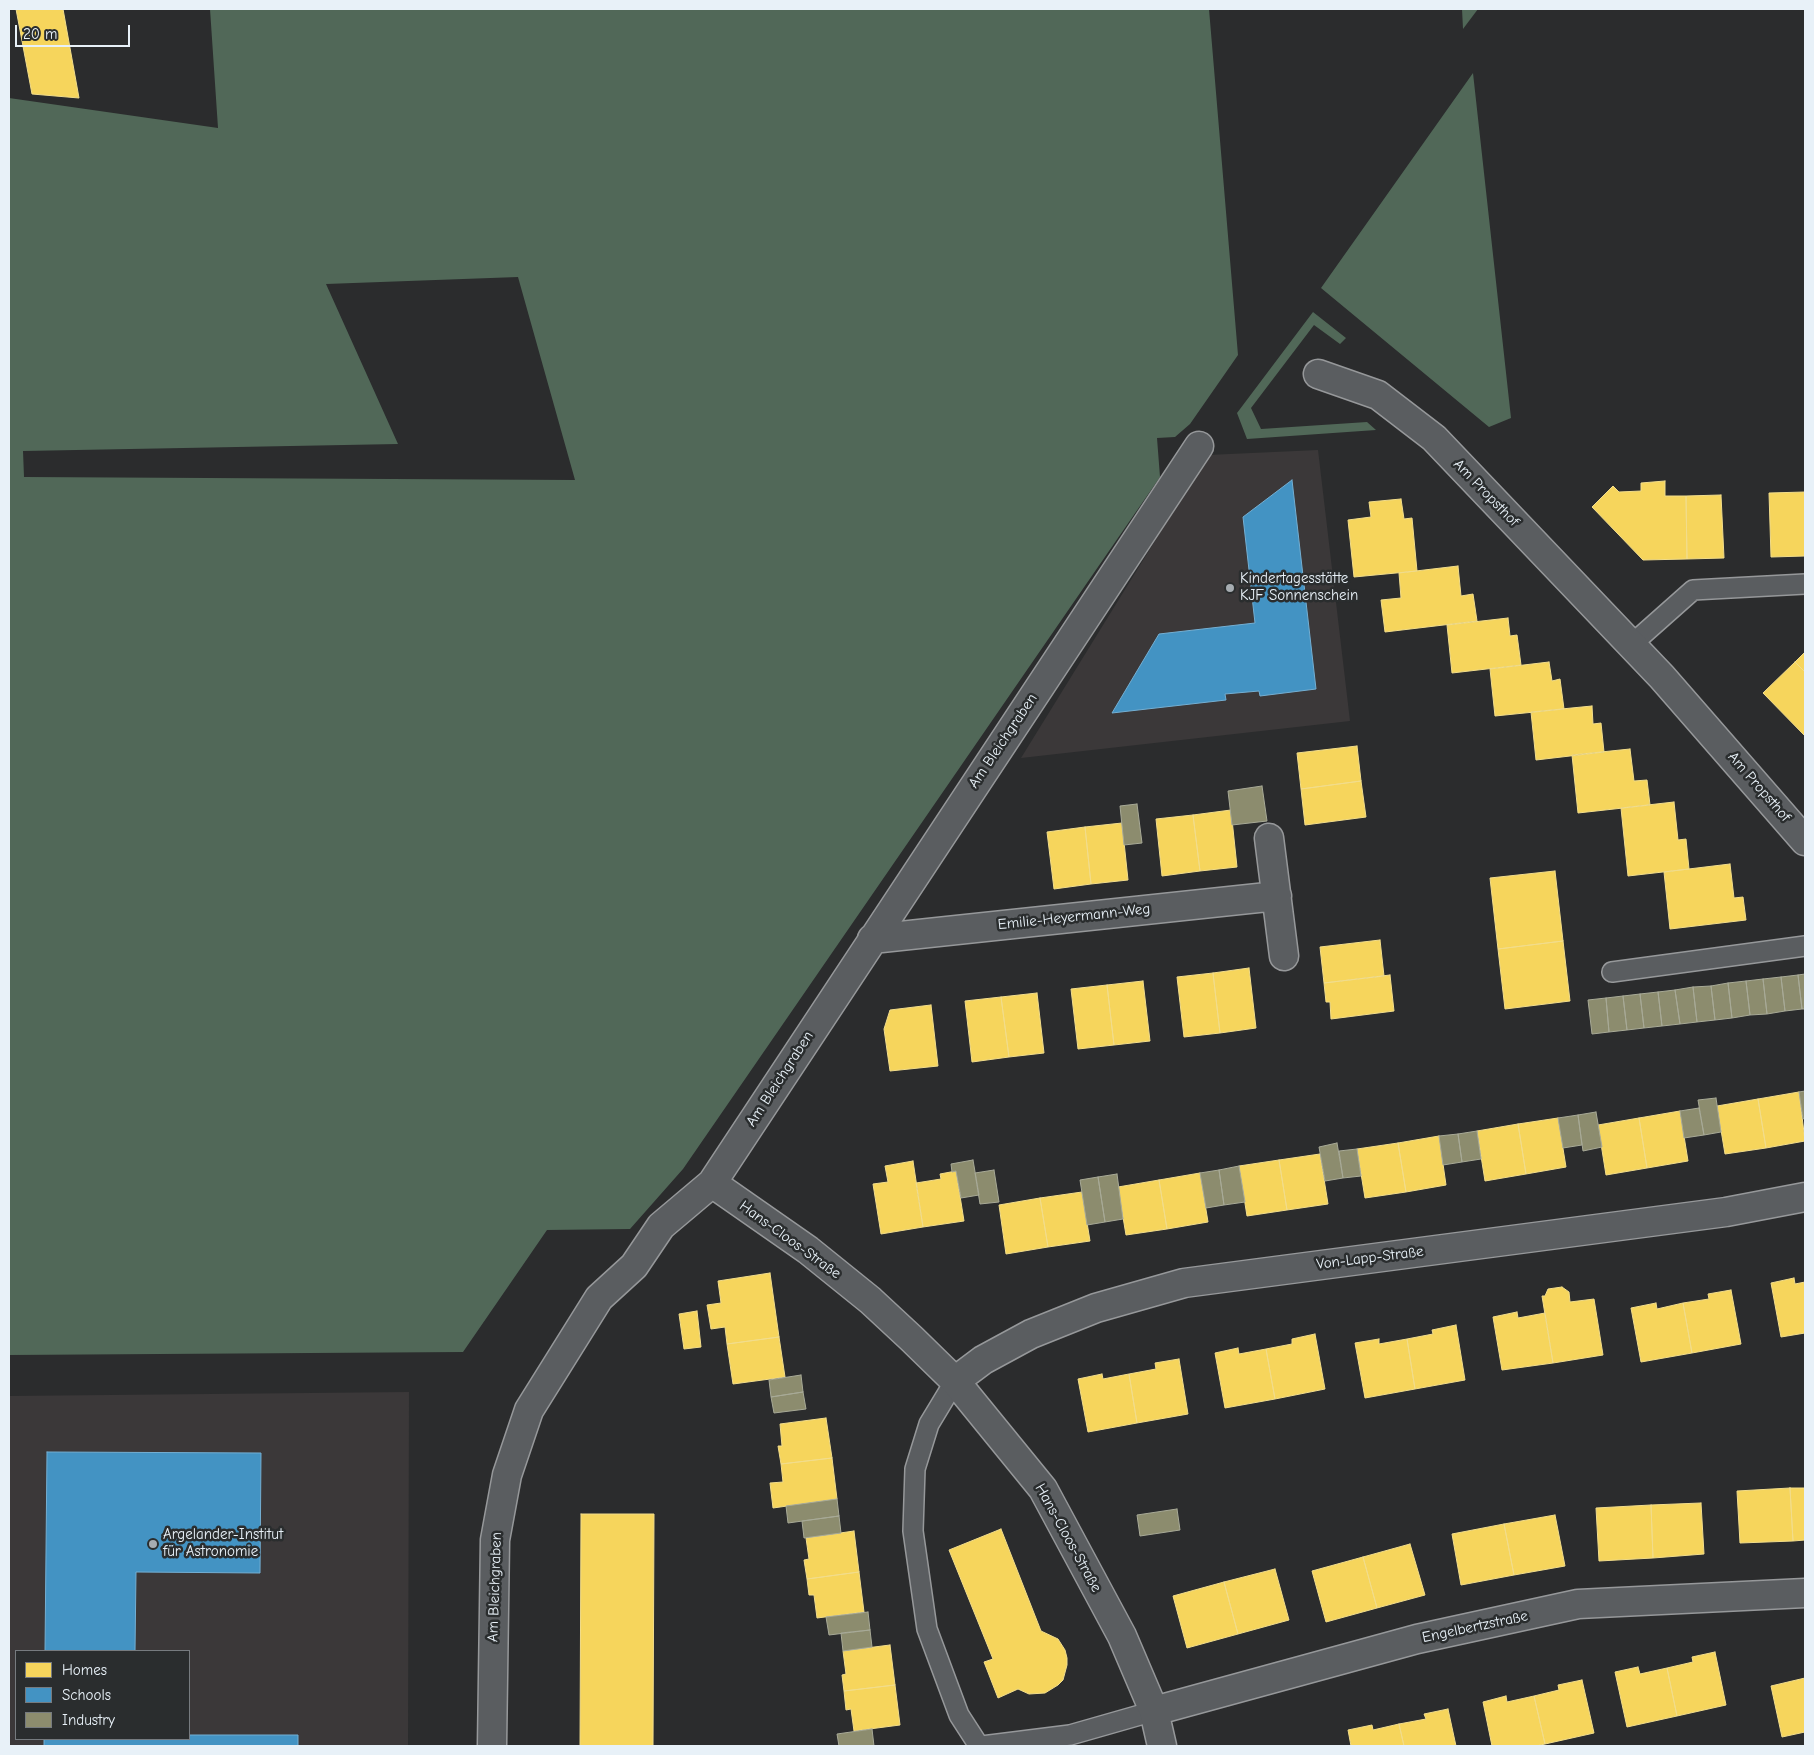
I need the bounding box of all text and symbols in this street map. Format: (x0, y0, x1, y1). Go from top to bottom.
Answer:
scale bar (18, 15, 132, 47)
text: 20 m (23, 25, 57, 43)
street label: Am Propsthof (1449, 456, 1523, 530)
place label: Kindertagesstätte KJF Sonnenschein (1240, 570, 1358, 605)
marker: Kindertagesstätte KJF Sonnenschein (1224, 582, 1236, 594)
street label: Am Bleichgraben (965, 690, 1041, 792)
street label: Am Propsthof (1724, 748, 1794, 826)
street label: Emilie-Heyermann-Weg (997, 900, 1151, 934)
street label: Am Bleichgraben (742, 1028, 818, 1130)
street label: Hans-Cloos-Straße (736, 1197, 844, 1283)
street label: Von-Lapp-Straße (1315, 1243, 1425, 1273)
street label: Hans-Cloos-Straße (1031, 1481, 1105, 1595)
place label: Argelander-Institut für Astronomie (163, 1526, 283, 1561)
street label: Am Bleichgraben (484, 1532, 506, 1642)
marker: Argelander-Institut für Astronomie (147, 1538, 159, 1550)
street label: Engelbertzstraße (1420, 1607, 1530, 1647)
legend (15, 1650, 190, 1740)
text: Homes (62, 1661, 107, 1679)
text: Schools (62, 1686, 111, 1704)
text: Industry (62, 1711, 115, 1729)

